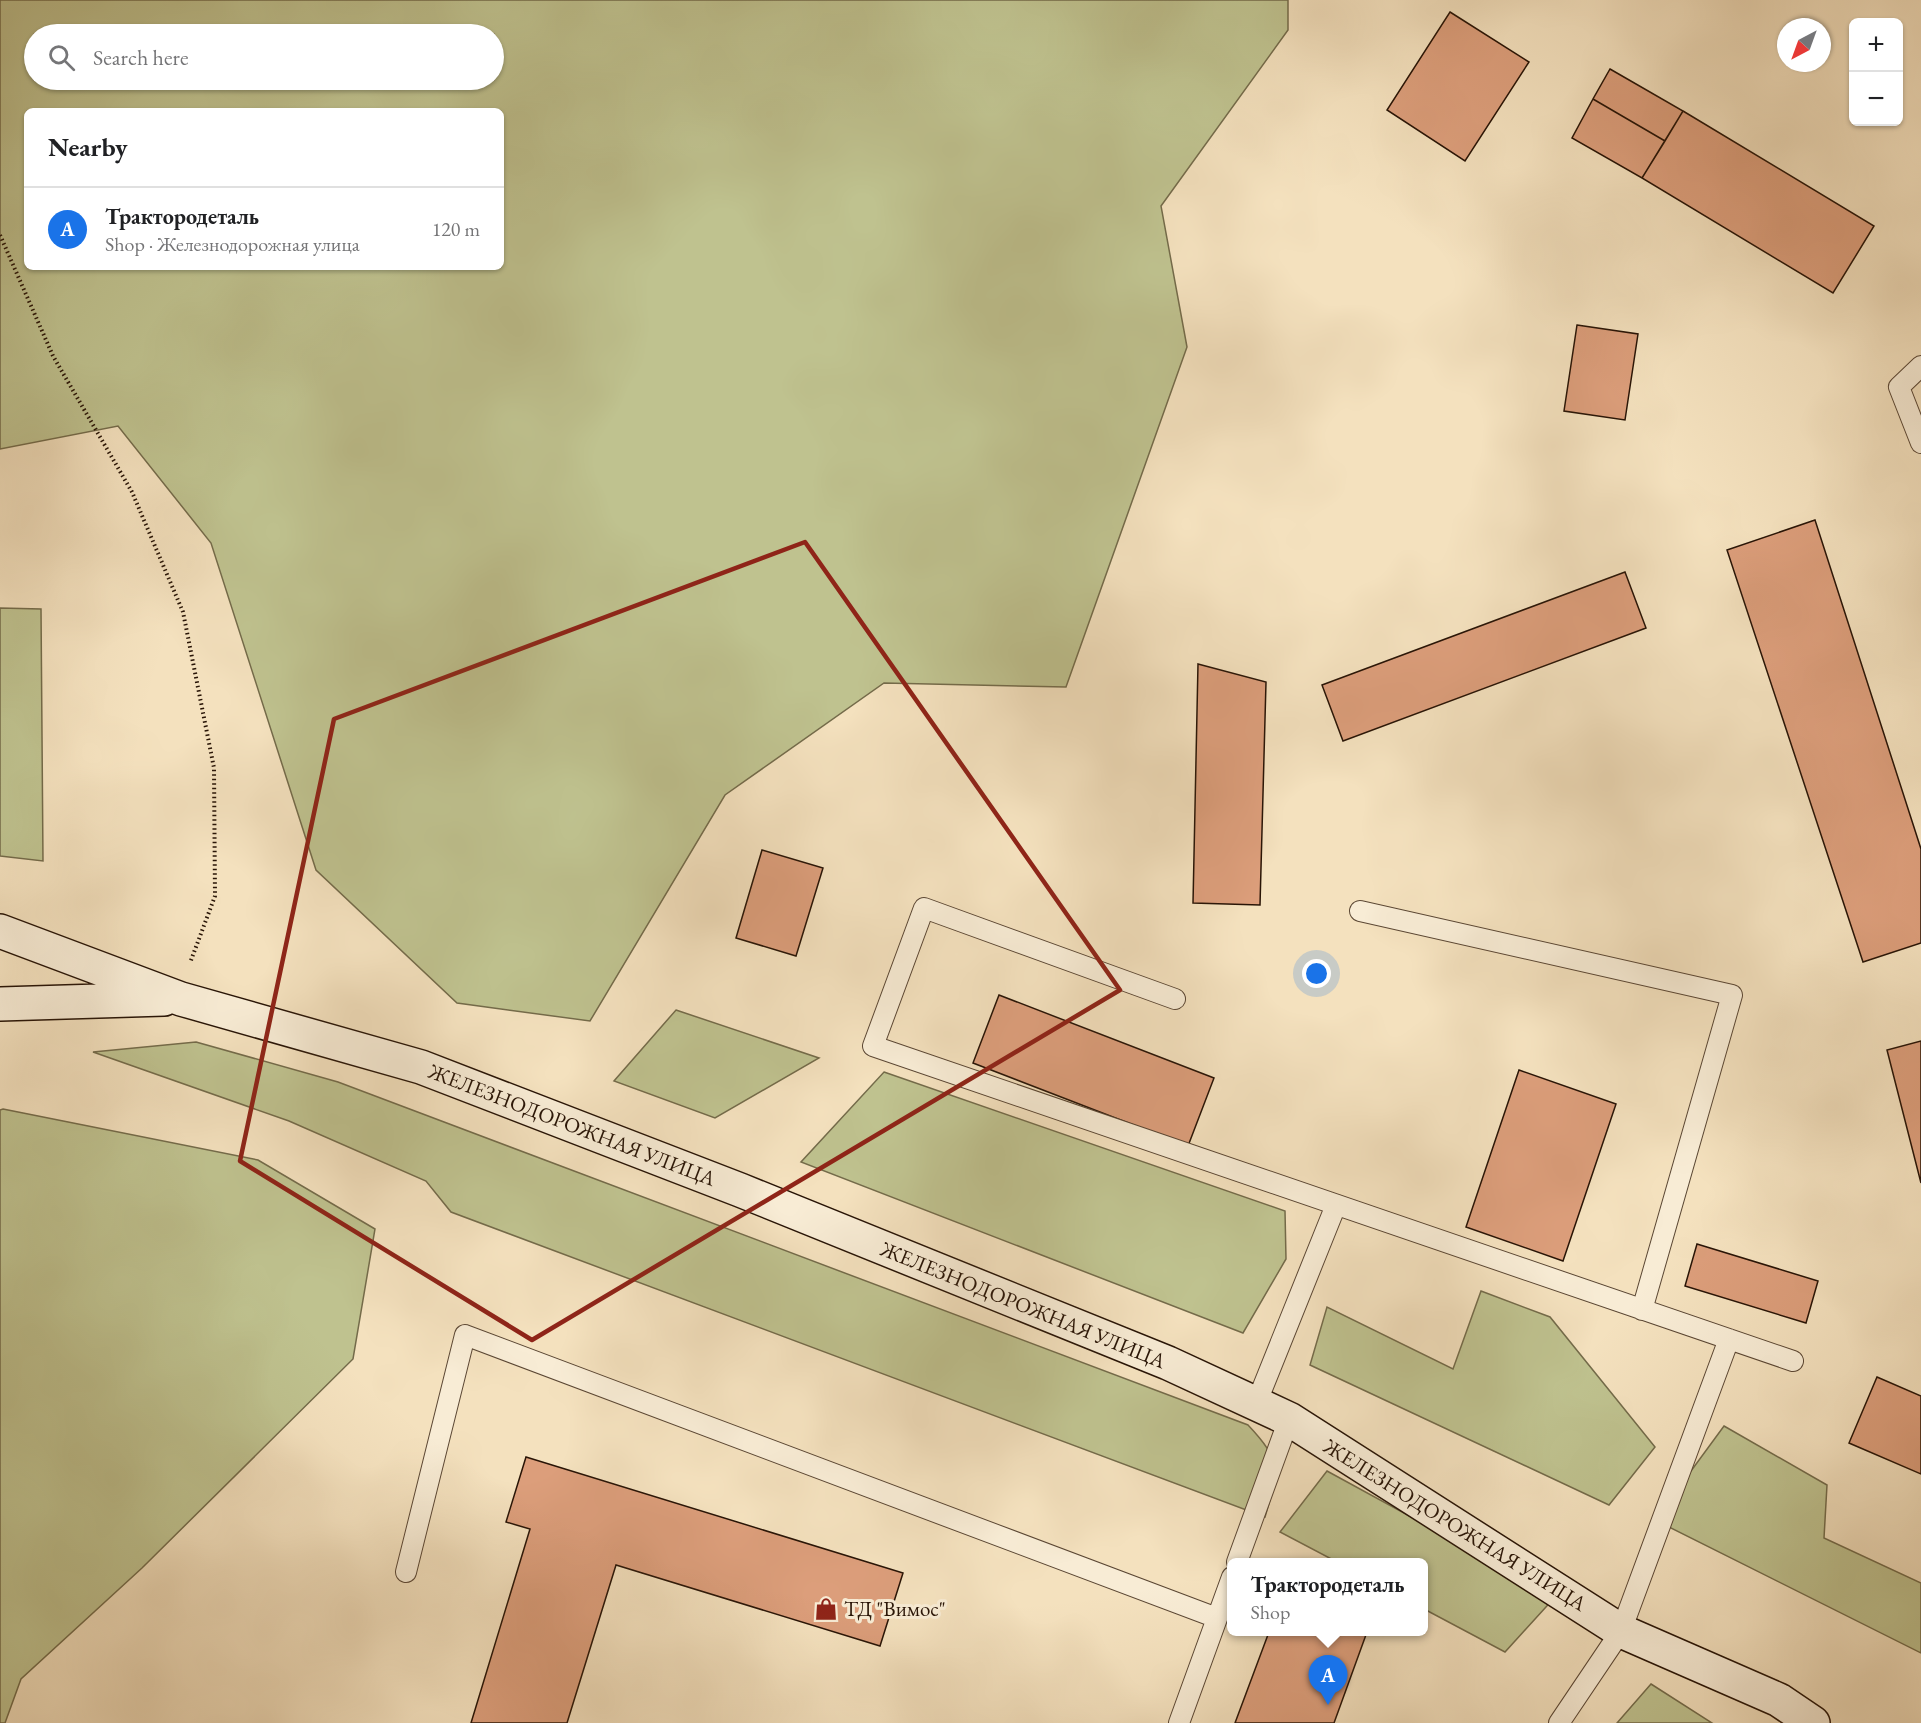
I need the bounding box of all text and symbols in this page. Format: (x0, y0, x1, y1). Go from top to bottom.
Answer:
north arrow (1777, 18, 1831, 72)
map controls (1849, 18, 1903, 126)
button: + (1849, 18, 1903, 72)
search box (24, 24, 504, 90)
icon: search (45, 41, 78, 74)
text: Search here (93, 43, 188, 72)
button: − (1849, 72, 1903, 126)
text: Nearby (48, 130, 128, 164)
text: Трактородеталь (105, 202, 259, 231)
text: A (60, 216, 75, 242)
text: 120 m (432, 216, 480, 242)
text: Shop · Железнодорожная улица (105, 231, 360, 257)
your location (1302, 959, 1331, 988)
street label: ЖЕЛЕЗНОДОРОЖНАЯ УЛИЦА (424, 1057, 720, 1192)
street label: ЖЕЛЕЗНОДОРОЖНАЯ УЛИЦА (876, 1234, 1170, 1374)
street label: ЖЕЛЕЗНОДОРОЖНАЯ УЛИЦА (1318, 1432, 1592, 1617)
popup (1227, 1558, 1428, 1636)
text: Трактородеталь (1250, 1570, 1405, 1599)
place label: ТД "Вимос" (844, 1595, 946, 1622)
shop icon: ТД "Вимос" (813, 1596, 839, 1622)
text: Shop (1250, 1599, 1290, 1625)
pin: A (1308, 1656, 1348, 1705)

